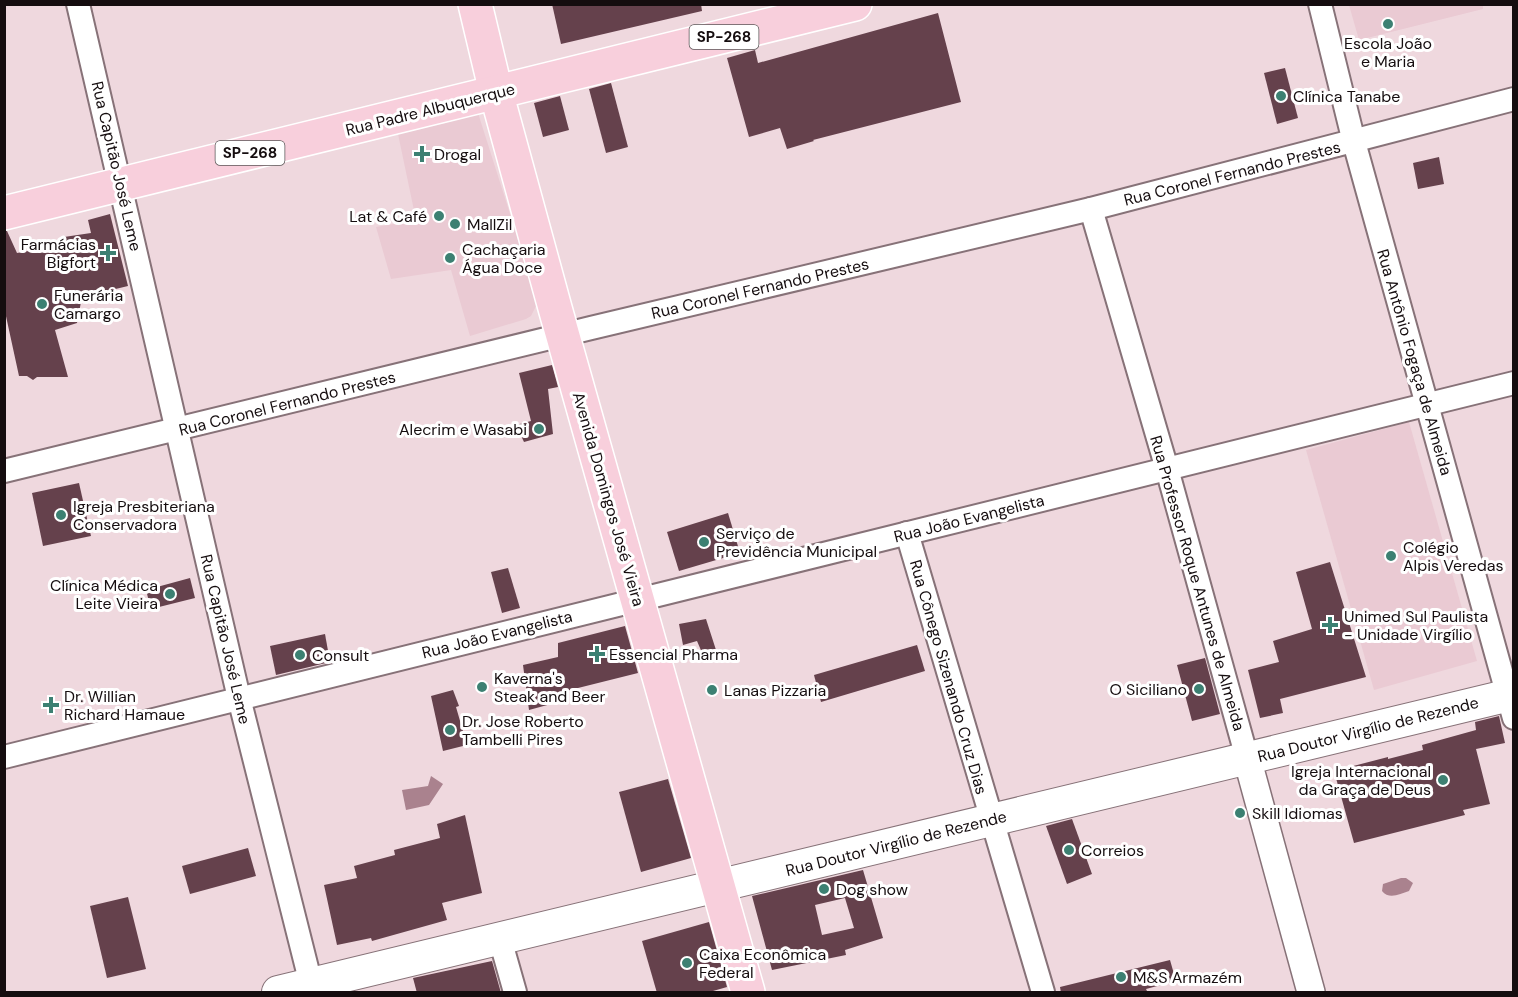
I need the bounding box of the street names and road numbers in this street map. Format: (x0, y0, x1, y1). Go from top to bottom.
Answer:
road number: SP-268 (690, 25, 758, 49)
street label: Rua Padre Albuquerque (343, 78, 517, 141)
street label: Rua Capitão José Leme (87, 79, 146, 253)
street label: Rua Coronel Fernando Prestes (1122, 136, 1343, 211)
road number: SP-268 (216, 141, 284, 165)
street label: Rua Antônio Fogaça de Almeida (1372, 247, 1457, 478)
street label: Rua Coronel Fernando Prestes (649, 253, 871, 324)
street label: Rua Coronel Fernando Prestes (177, 366, 398, 441)
street label: Avenida Domingos José Vieira (568, 389, 649, 609)
street label: Rua Professor Roque Antunes de Almeida (1145, 433, 1250, 733)
street label: Rua João Evangelista (892, 490, 1047, 547)
street label: Rua Capitão José Leme (196, 552, 255, 726)
street label: Rua Cônego Sizenando Cruz Dias (905, 557, 992, 797)
street label: Rua João Evangelista (420, 606, 575, 663)
street label: Rua Doutor Virgílio de Rezende (1255, 692, 1481, 767)
street label: Rua Doutor Virgílio de Rezende (783, 806, 1009, 881)

